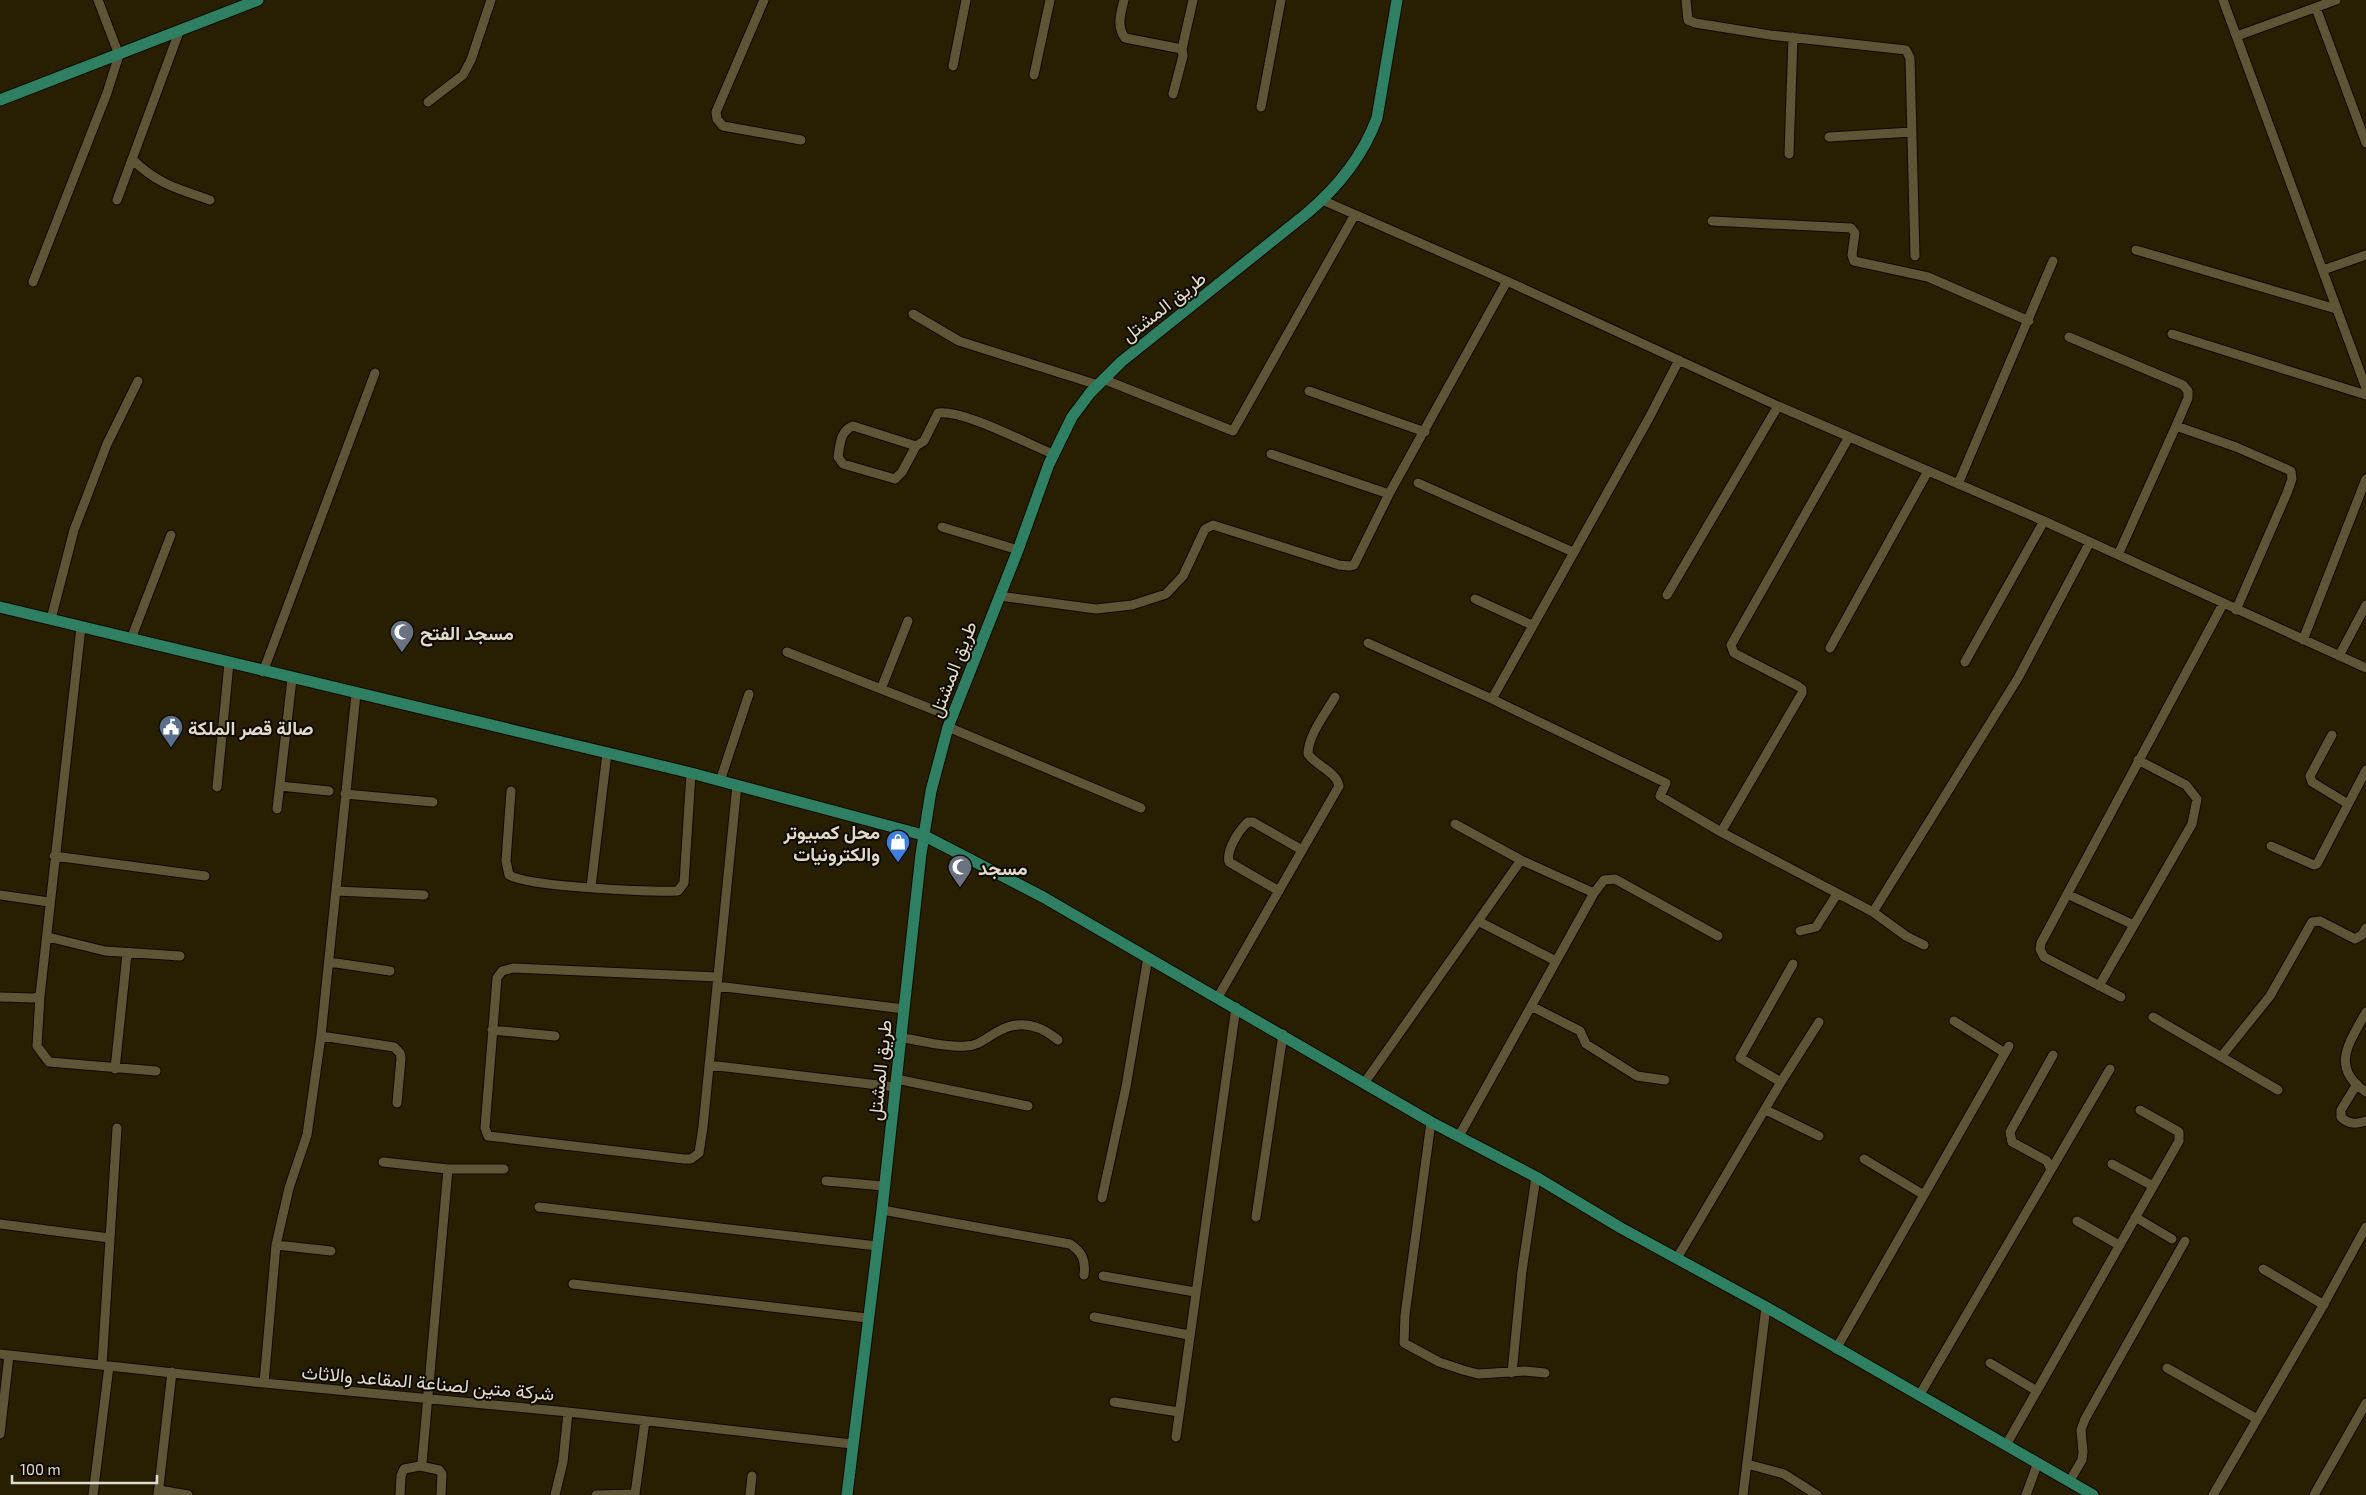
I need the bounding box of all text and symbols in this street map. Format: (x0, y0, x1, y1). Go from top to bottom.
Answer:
street label: طريق المشتل (1116, 266, 1211, 347)
street label: طريق المشتل (923, 618, 982, 721)
mosque icon: مسجد الفتح (389, 619, 415, 653)
place label: مسجد الفتح (420, 621, 514, 647)
public building icon: صالة قصر الملكة (158, 714, 184, 748)
place label: صالة قصر الملكة (188, 716, 313, 741)
place label: محل كمبيوتر والكترونيات (783, 820, 880, 867)
shop icon: محل كمبيوتر والكترونيات (885, 829, 911, 863)
mosque icon: مسجد (947, 854, 973, 888)
place label: مسجد (978, 856, 1028, 880)
street label: طريق المشتل (862, 1018, 897, 1122)
street label: شركة متين لصناعة المقاعد والاثاث (301, 1359, 555, 1406)
scale bar (12, 1452, 158, 1484)
text: 100 m (20, 1460, 61, 1478)

